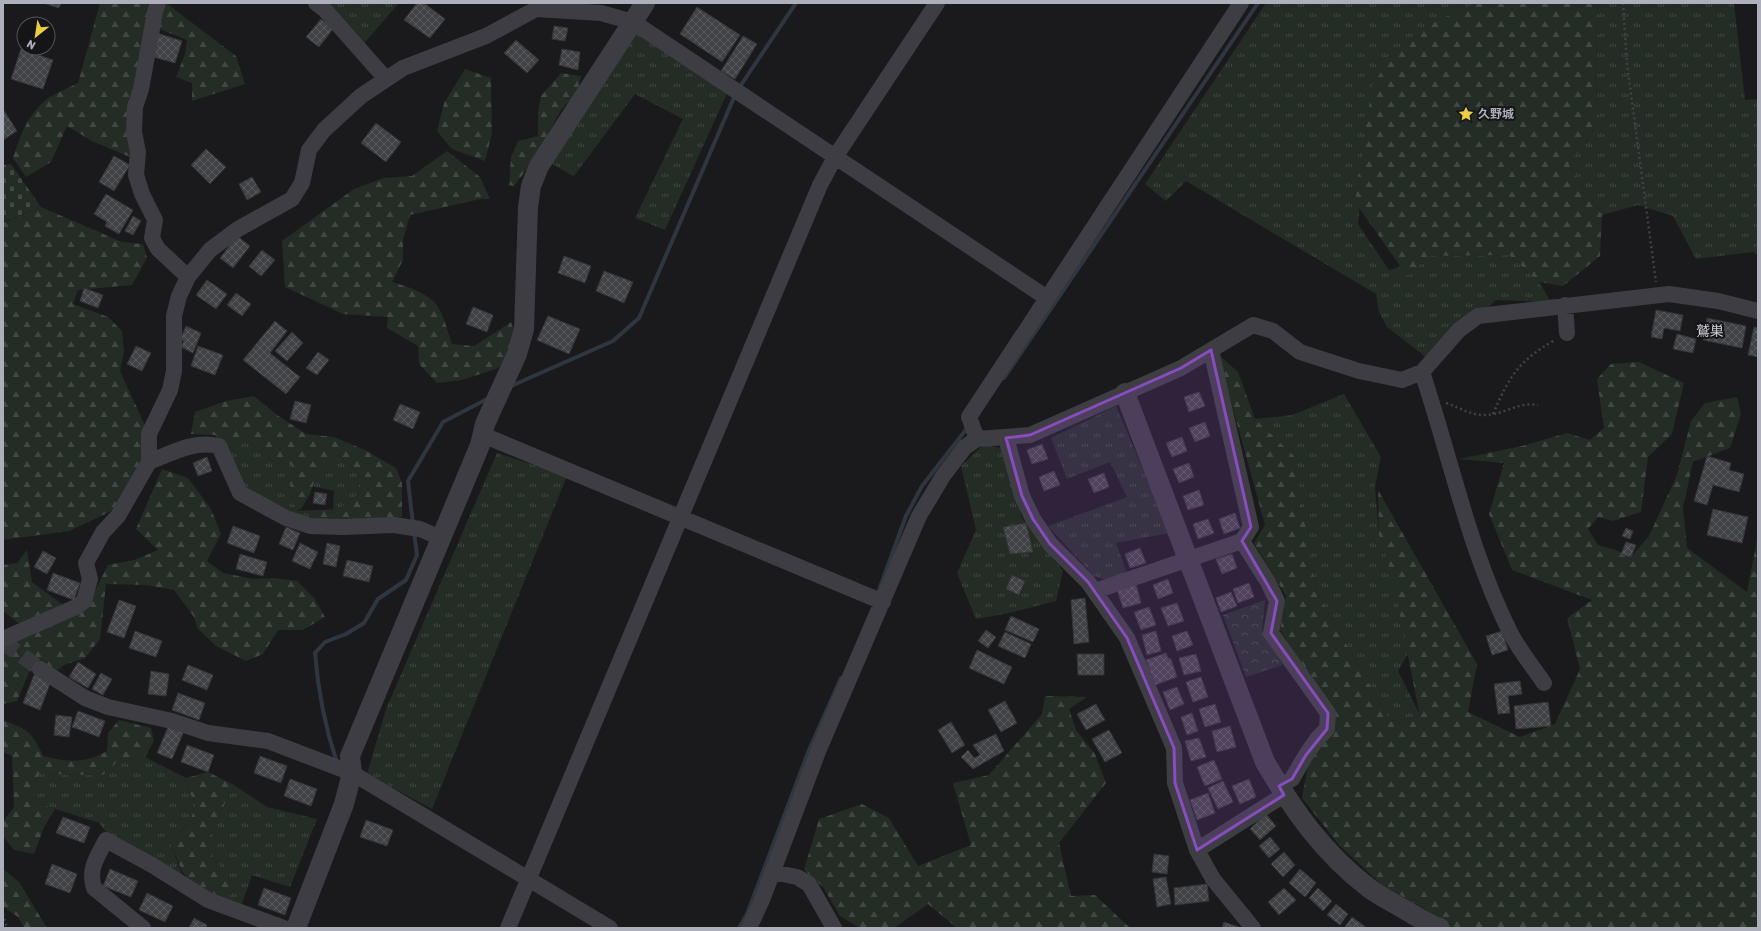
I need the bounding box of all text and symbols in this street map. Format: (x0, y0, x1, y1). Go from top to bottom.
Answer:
north arrow (16, 16, 56, 56)
text: N (25, 37, 38, 52)
place icon: 久野城 (1457, 105, 1475, 123)
place label: 久野城 (1478, 107, 1514, 121)
district label: 鷲巣 (1696, 323, 1724, 340)

